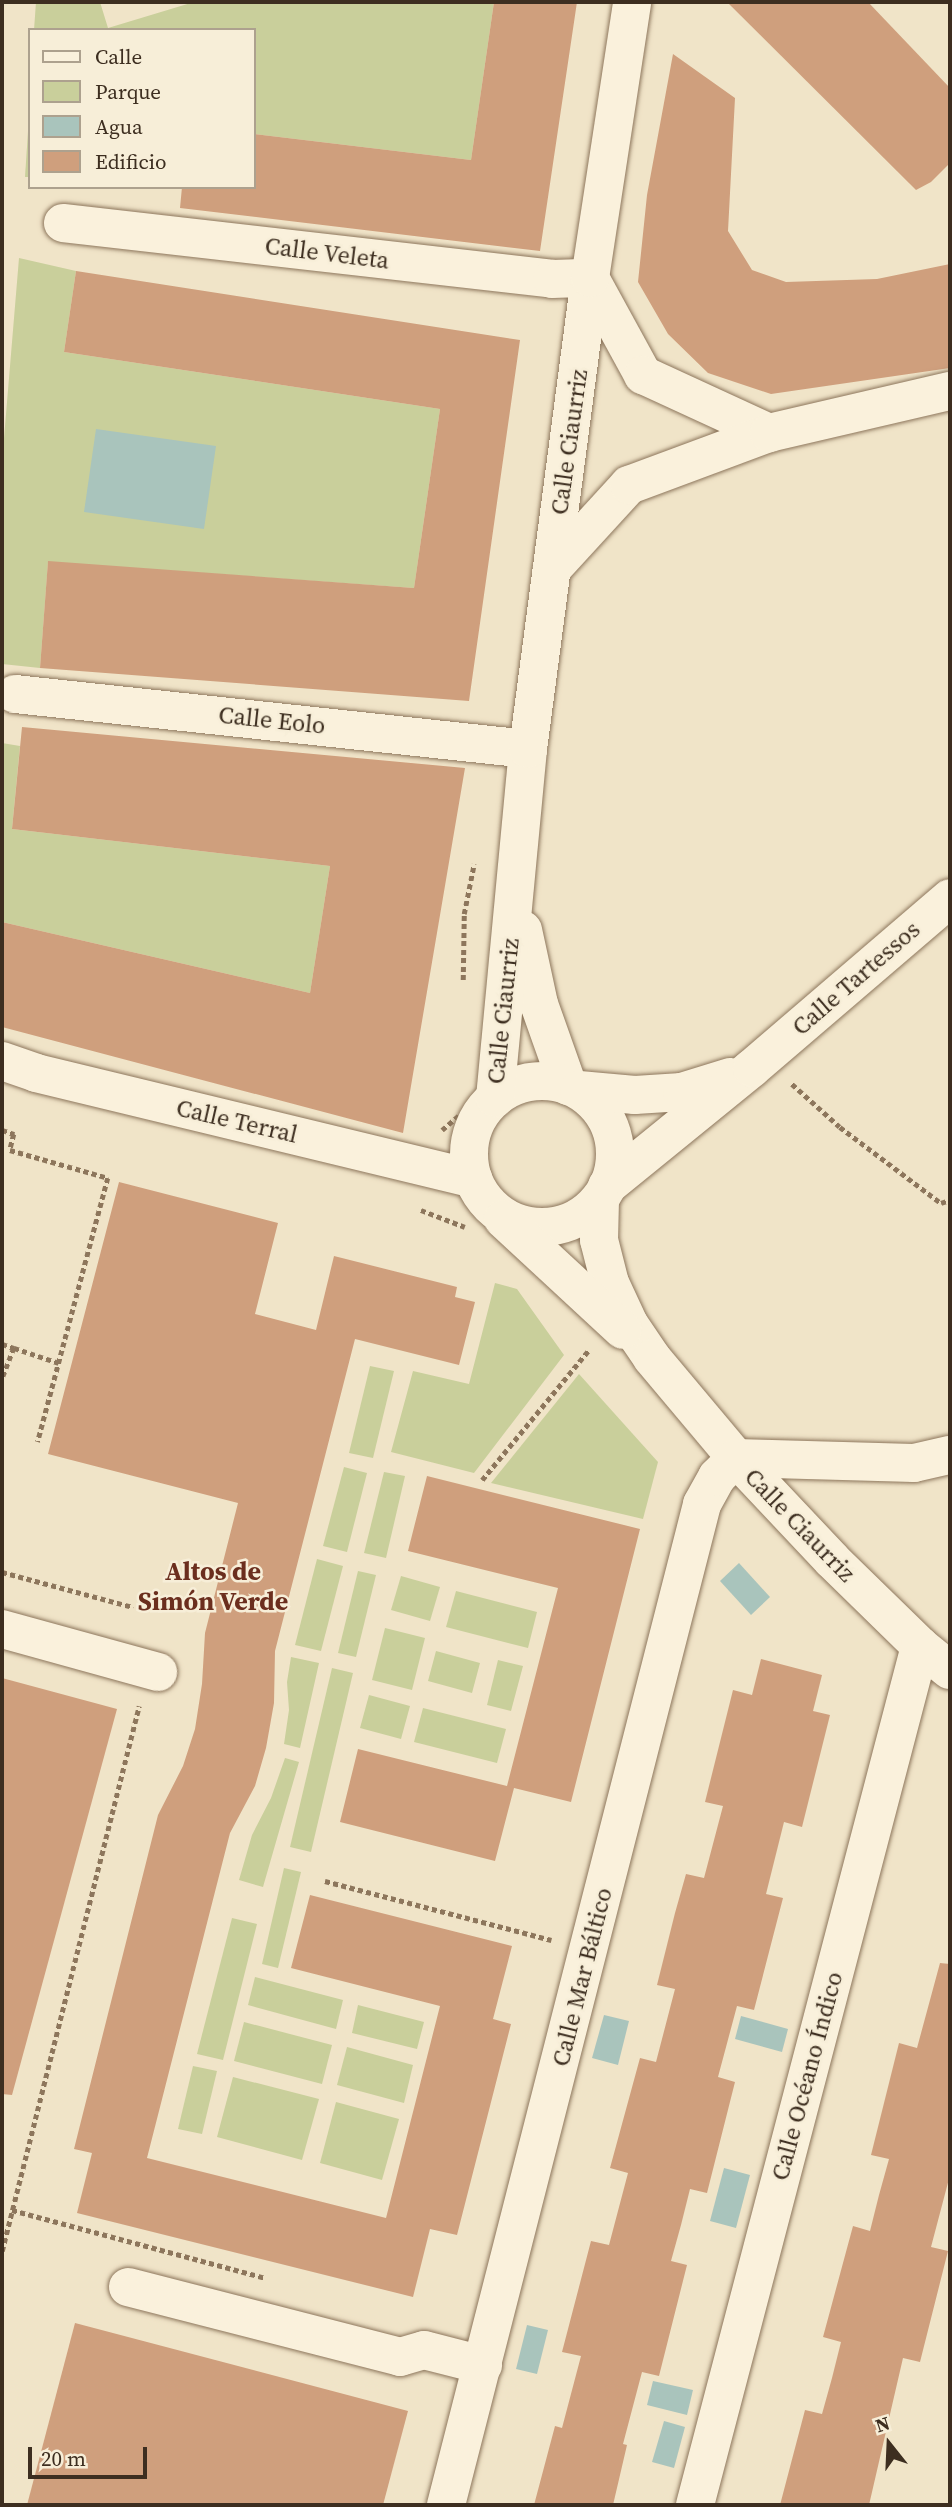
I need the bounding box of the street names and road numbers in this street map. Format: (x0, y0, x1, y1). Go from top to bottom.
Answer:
street label: Calle Veleta (263, 231, 391, 275)
street label: Calle Ciaurriz (545, 368, 593, 516)
street label: Calle Eolo (217, 700, 327, 740)
street label: Calle Tartessos (786, 915, 926, 1041)
street label: Calle Ciaurriz (481, 937, 525, 1085)
street label: Calle Terral (173, 1093, 301, 1149)
street label: Calle Ciaurriz (739, 1462, 861, 1588)
street label: Calle Mar Báltico (546, 1885, 618, 2069)
street label: Calle Océano Índico (765, 1969, 849, 2183)

